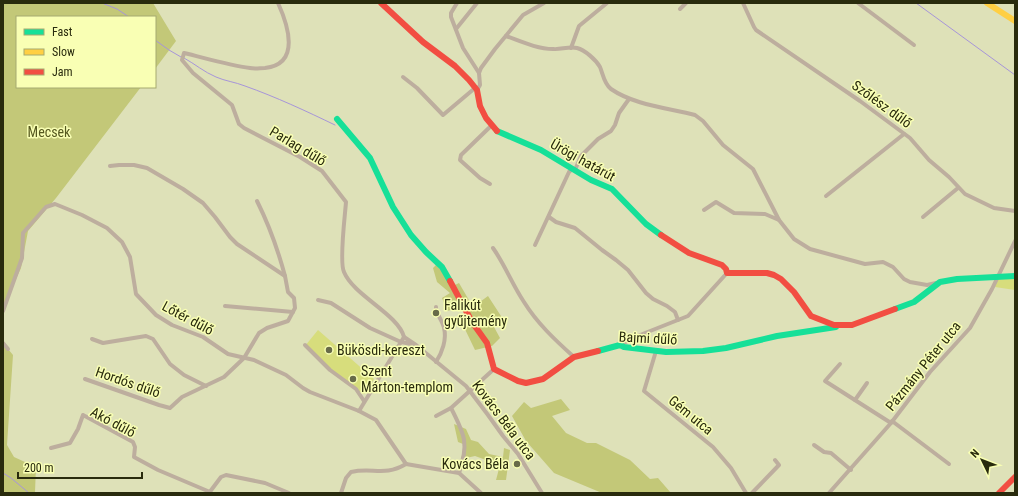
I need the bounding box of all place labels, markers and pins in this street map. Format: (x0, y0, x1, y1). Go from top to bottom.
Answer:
place label: Falikút gyűjtemény (444, 297, 507, 329)
marker: Falikút gyűjtemény (431, 308, 441, 318)
place label: Bükösdi-kereszt (337, 342, 425, 358)
marker: Bükösdi-kereszt (324, 345, 334, 355)
place label: Szent Márton-templom (361, 363, 453, 395)
marker: Szent Márton-templom (348, 374, 358, 384)
place label: Kovács Béla (442, 456, 509, 472)
marker: Kovács Béla (512, 459, 522, 469)

